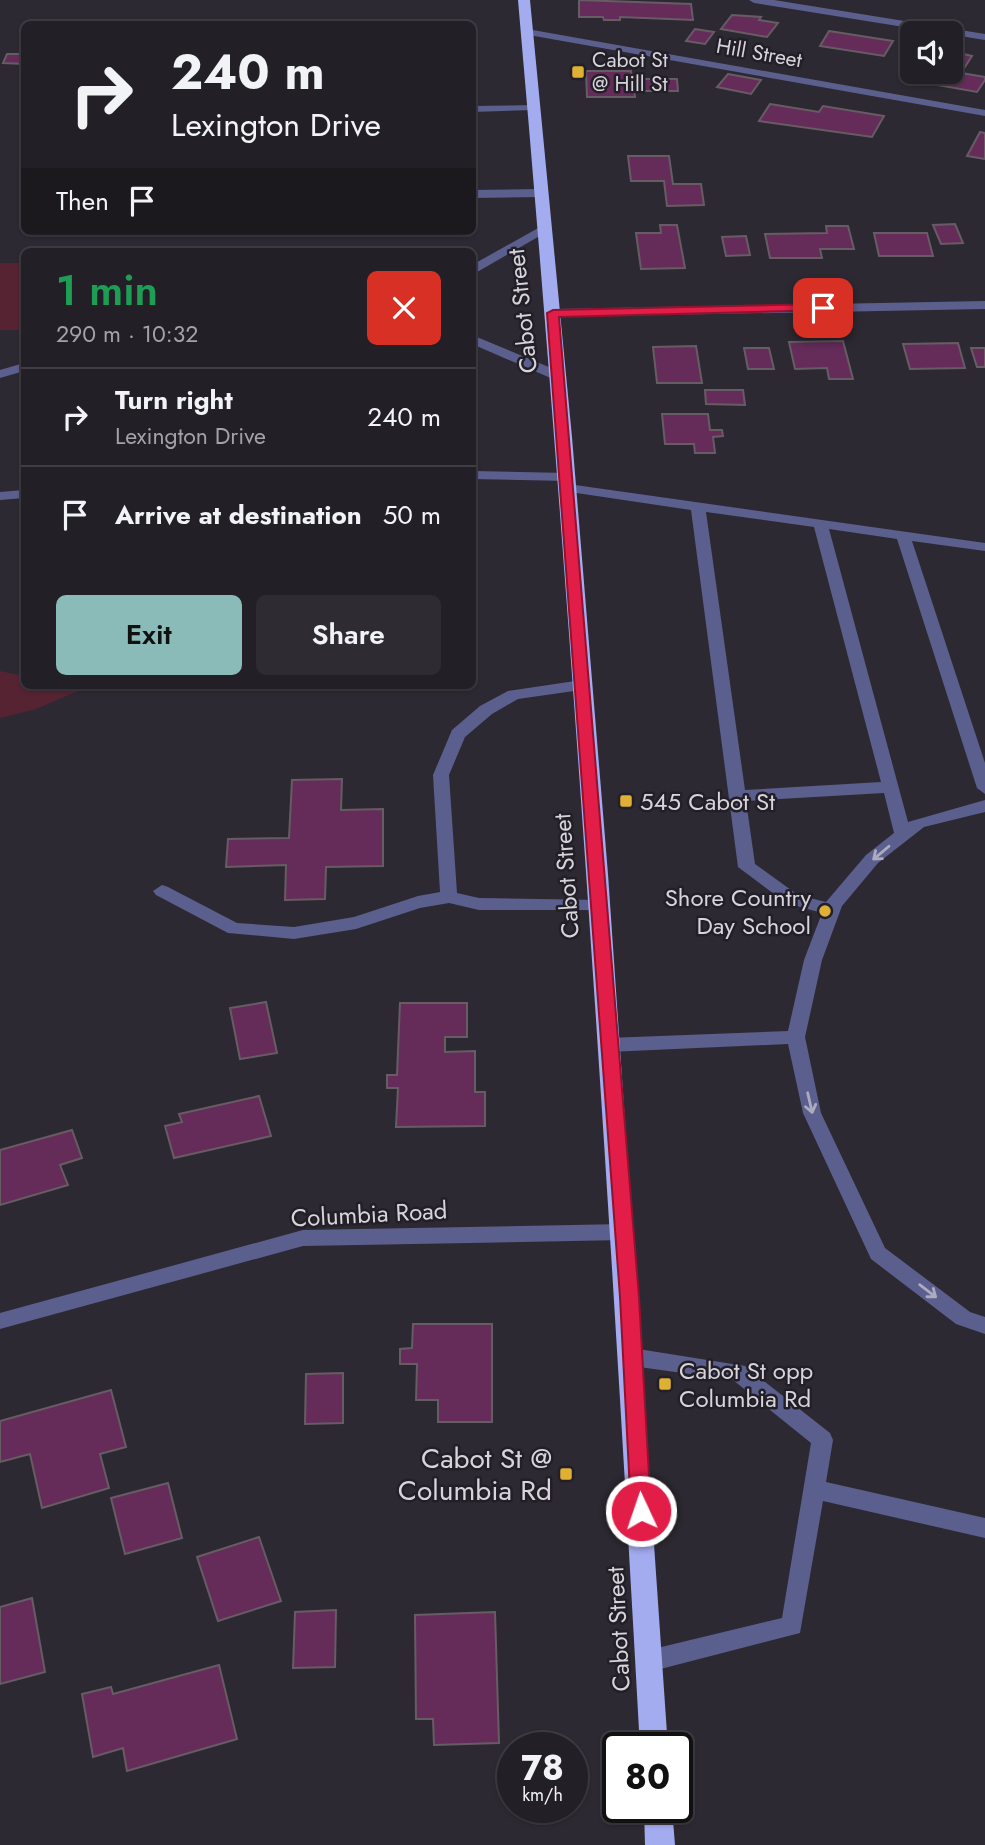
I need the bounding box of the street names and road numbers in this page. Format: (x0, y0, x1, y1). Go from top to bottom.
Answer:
street label: Hill Street (714, 31, 804, 75)
street label: Cabot Street (498, 247, 546, 375)
street label: Cabot Street (544, 812, 588, 940)
street label: Columbia Road (290, 1192, 448, 1236)
street label: Cabot Street (597, 1565, 639, 1692)

